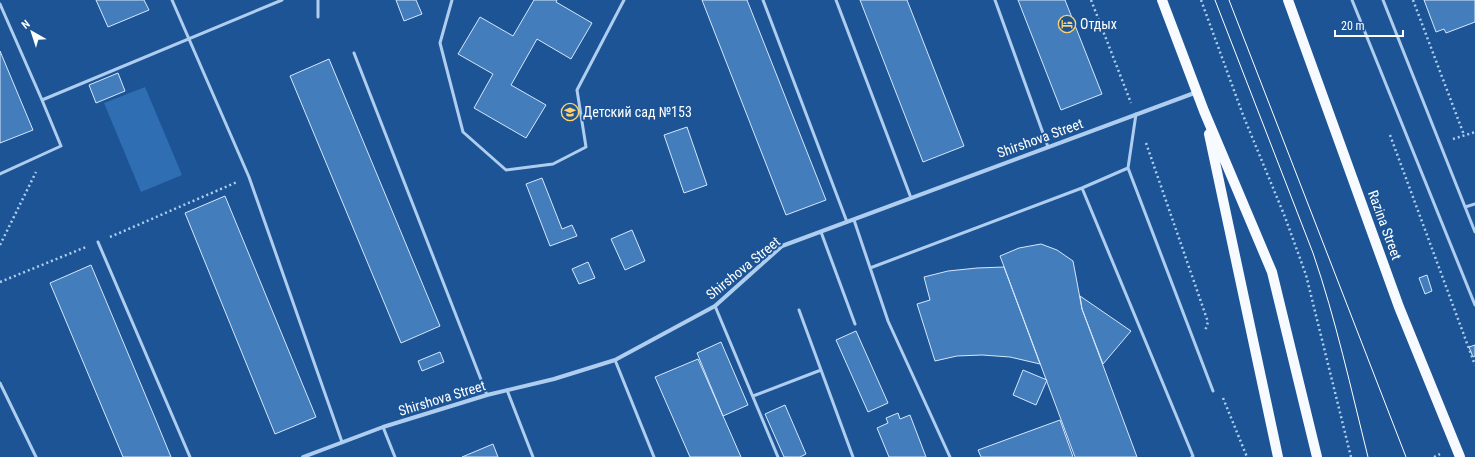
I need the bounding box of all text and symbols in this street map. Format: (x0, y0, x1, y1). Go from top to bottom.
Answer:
north arrow (12, 12, 52, 52)
scale bar (1335, 12, 1403, 38)
hotel icon: Отдых (1057, 14, 1077, 34)
place label: Отдых (1080, 16, 1117, 32)
text: N (19, 17, 33, 32)
text: 20 m (1341, 19, 1365, 33)
school or university icon: Детский сад №153 (560, 102, 580, 122)
place label: Детский сад №153 (583, 104, 692, 120)
street label: Shirshova Street (995, 115, 1085, 161)
street label: Razina Street (1365, 188, 1405, 262)
street label: Shirshova Street (703, 233, 783, 303)
street label: Shirshova Street (397, 377, 487, 419)

